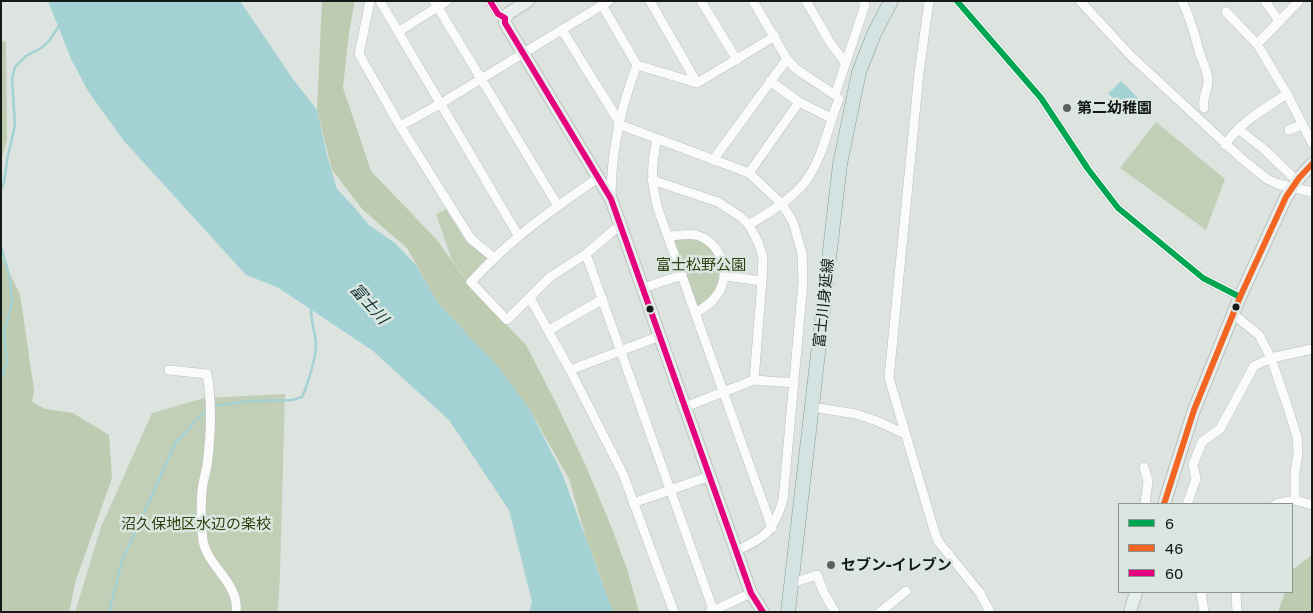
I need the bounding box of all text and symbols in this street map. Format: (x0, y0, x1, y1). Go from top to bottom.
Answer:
place label: 第二幼稚園 (1077, 99, 1152, 117)
marker: 第二幼稚園 (1061, 102, 1073, 114)
park label: 富士松野公園 (656, 256, 746, 274)
street label: 富士川身延線 (810, 257, 838, 349)
water label: 富士川 (346, 280, 392, 328)
unlabelled marker (1231, 302, 1241, 312)
unlabelled marker (645, 304, 655, 314)
legend (1118, 503, 1293, 593)
text: 6 (1165, 514, 1174, 532)
park label: 沼久保地区水辺の楽校 (121, 515, 271, 533)
text: 46 (1165, 539, 1183, 557)
place label: セブン-イレブン (841, 556, 952, 574)
marker: セブン-イレブン (825, 559, 837, 571)
text: 60 (1165, 564, 1183, 582)

